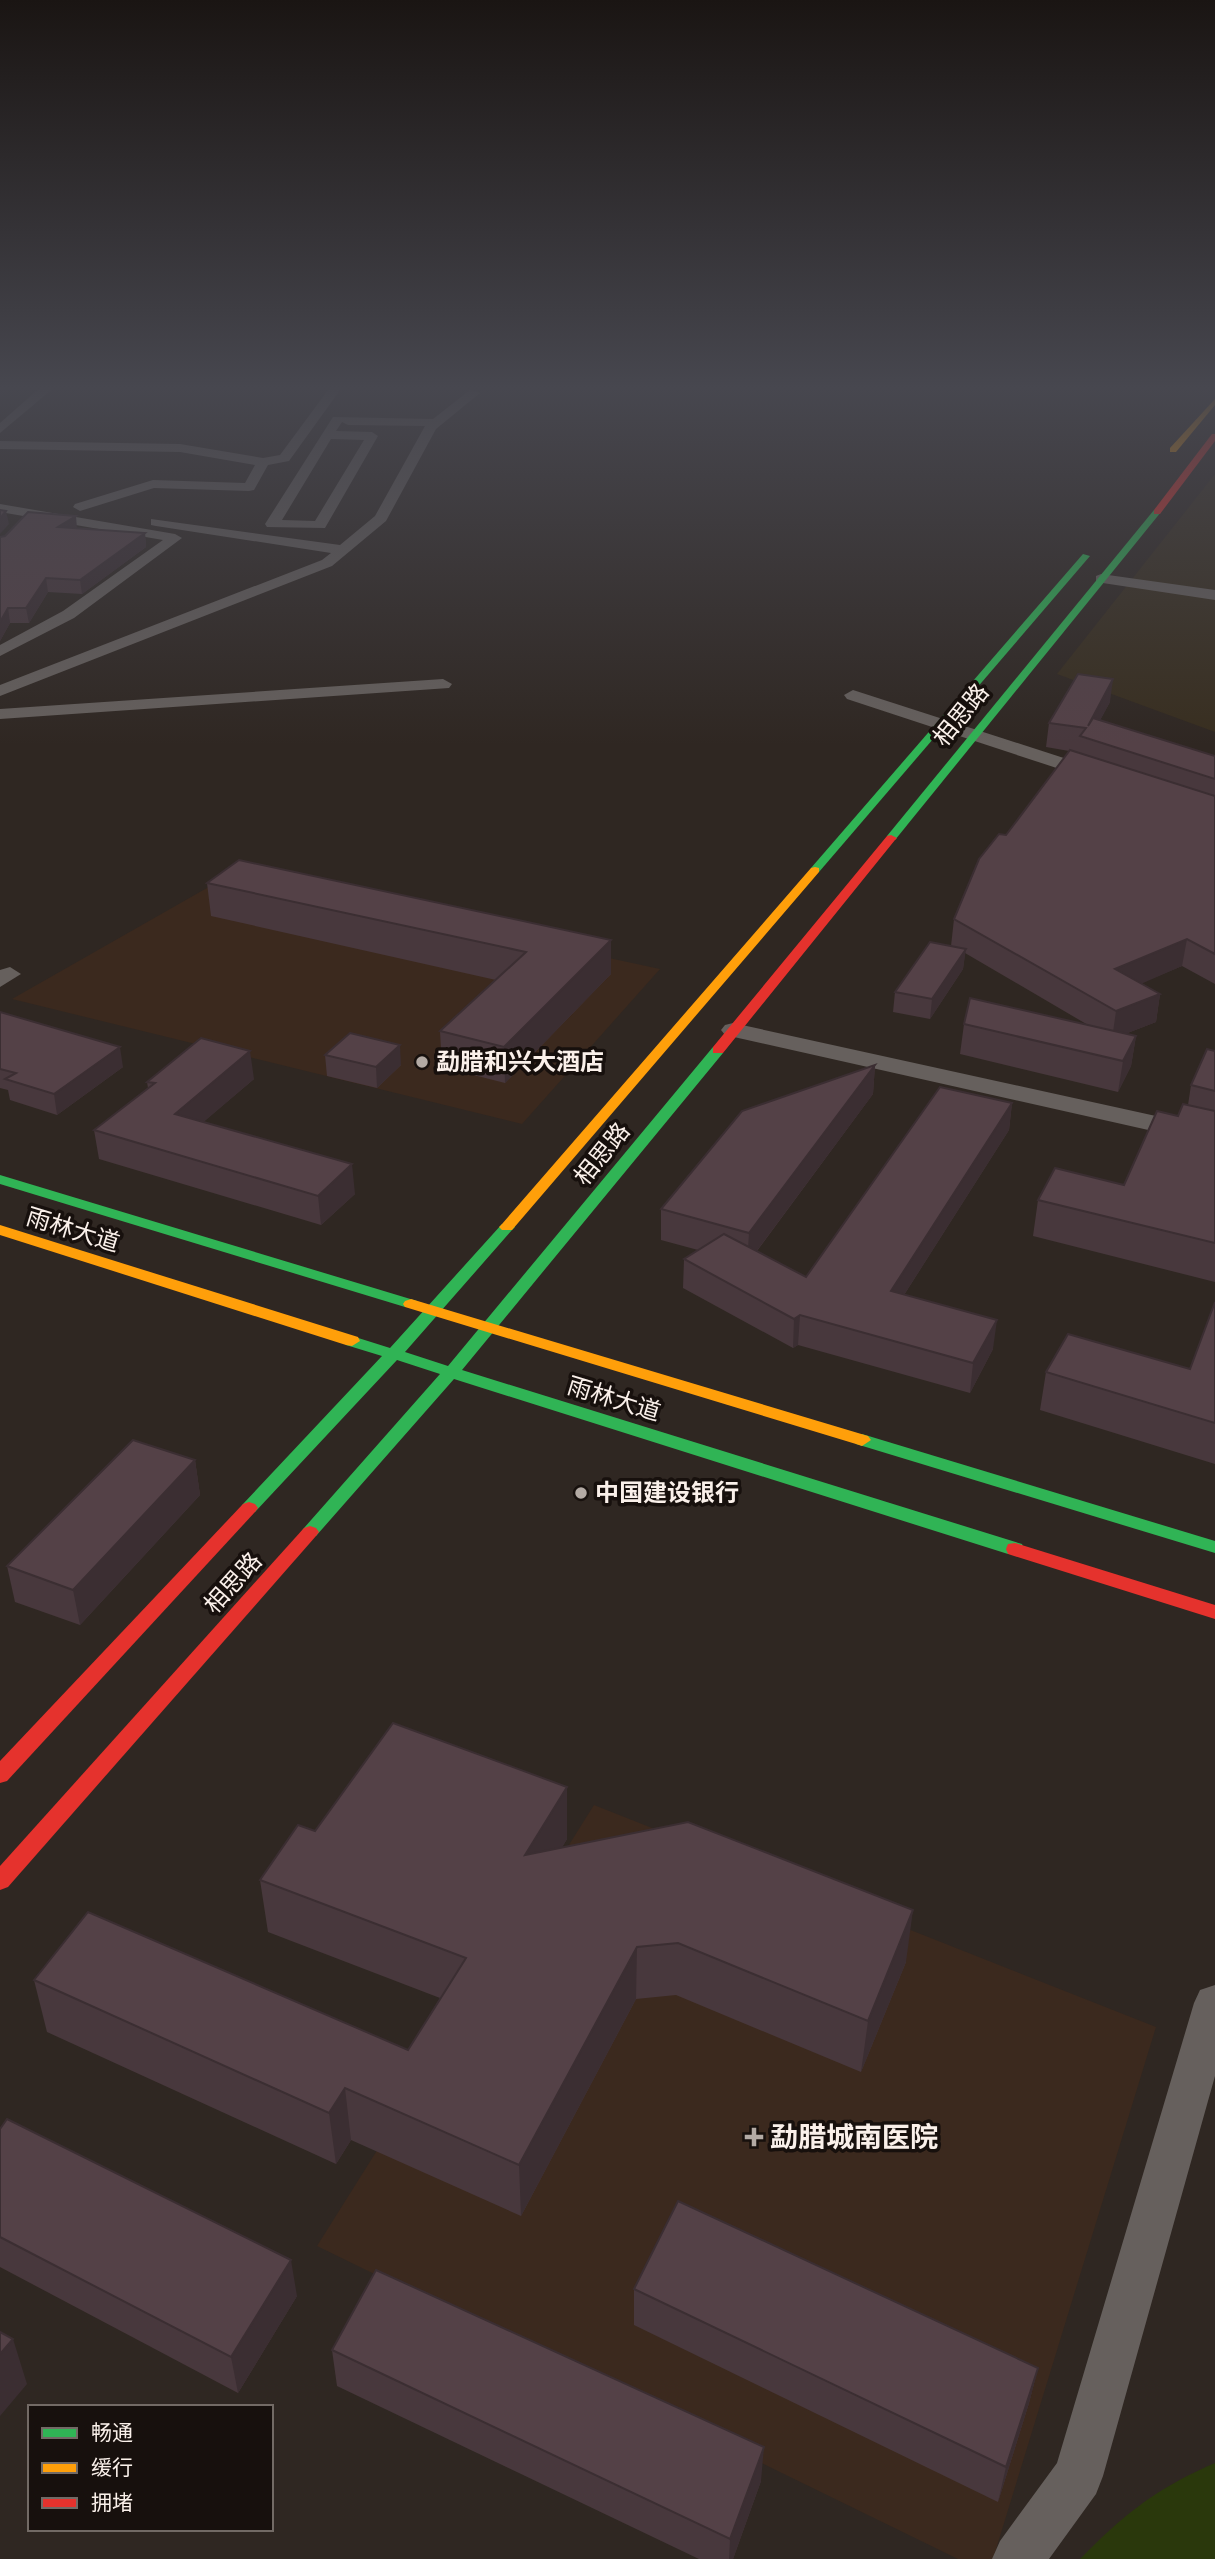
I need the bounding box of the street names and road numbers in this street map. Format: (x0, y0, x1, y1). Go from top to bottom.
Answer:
street label: 相思路 (927, 678, 994, 751)
street label: 相思路 (568, 1117, 635, 1190)
street label: 雨林大道 (23, 1203, 123, 1256)
street label: 雨林大道 (564, 1372, 664, 1425)
street label: 相思路 (199, 1547, 267, 1618)

